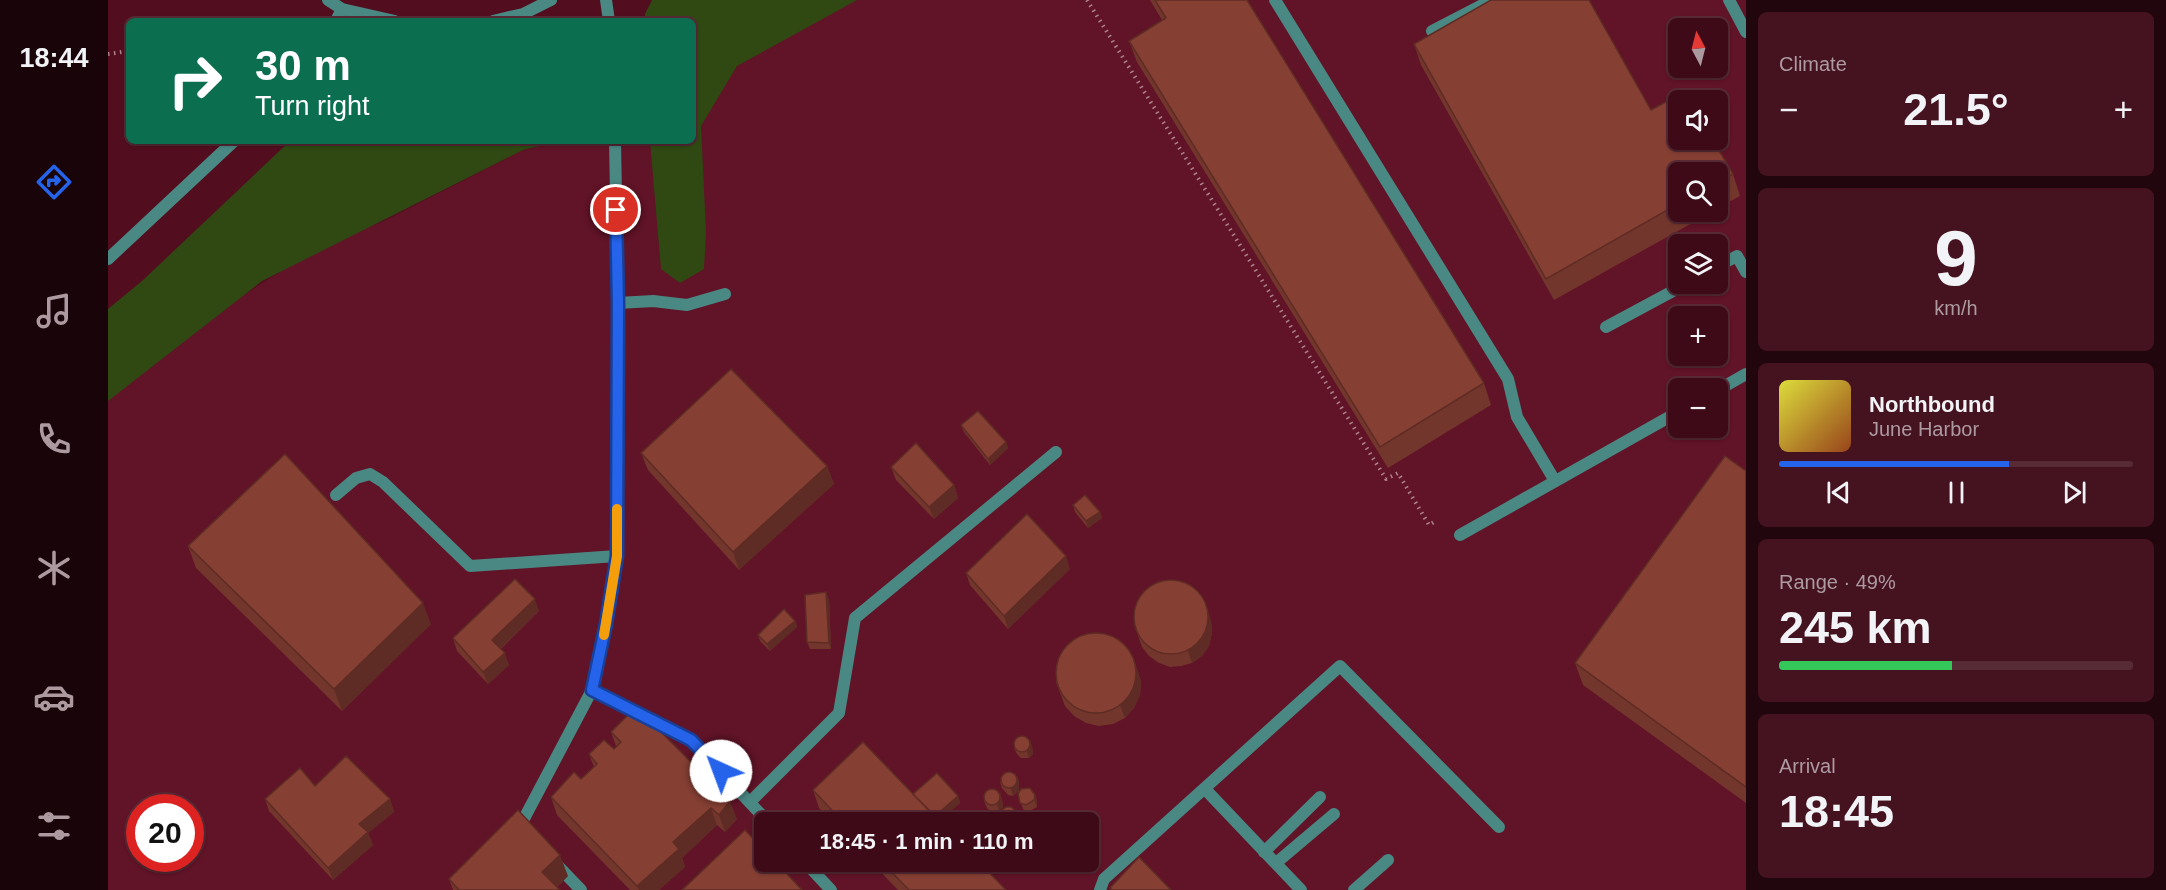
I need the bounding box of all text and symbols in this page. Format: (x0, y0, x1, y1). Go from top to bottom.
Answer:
north arrow (1668, 18, 1728, 78)
map controls (1668, 18, 1728, 438)
icon: right (156, 42, 234, 120)
text: 30 m (255, 42, 351, 89)
text: 18:44 (19, 43, 89, 73)
text: Climate (1779, 53, 1847, 75)
text: 21.5° (1903, 84, 2009, 135)
button: sound (1668, 90, 1728, 150)
text: Turn right (255, 91, 370, 121)
text: − (1779, 91, 1798, 128)
text: + (2114, 91, 2133, 128)
icon: directions (33, 161, 75, 203)
button: search (1668, 162, 1728, 222)
pin (590, 184, 641, 235)
icon: arrive (599, 193, 632, 226)
text: 9 (1934, 214, 1978, 302)
button: layers (1668, 234, 1728, 294)
icon: music (33, 290, 75, 332)
text: km/h (1934, 297, 1978, 319)
button: + (1668, 306, 1728, 366)
button: − (1668, 378, 1728, 438)
text: Northbound (1869, 392, 1995, 417)
icon: phone (33, 418, 75, 460)
text: June Harbor (1869, 418, 1979, 440)
icon: previous (1822, 476, 1855, 509)
icon: pause (1940, 476, 1973, 509)
icon: next (2058, 476, 2091, 509)
icon: climate (33, 547, 75, 589)
text: Range · 49% (1779, 571, 1896, 593)
text: 245 km (1779, 602, 1932, 653)
icon: car (33, 676, 75, 718)
position arrow (689, 739, 753, 803)
text: Arrival (1779, 755, 1836, 777)
text: 18:45 (1779, 786, 1894, 837)
speed limit sign: 20 (126, 794, 204, 872)
icon: filters (33, 805, 75, 847)
text: 18:45 · 1 min · 110 m (820, 829, 1034, 854)

